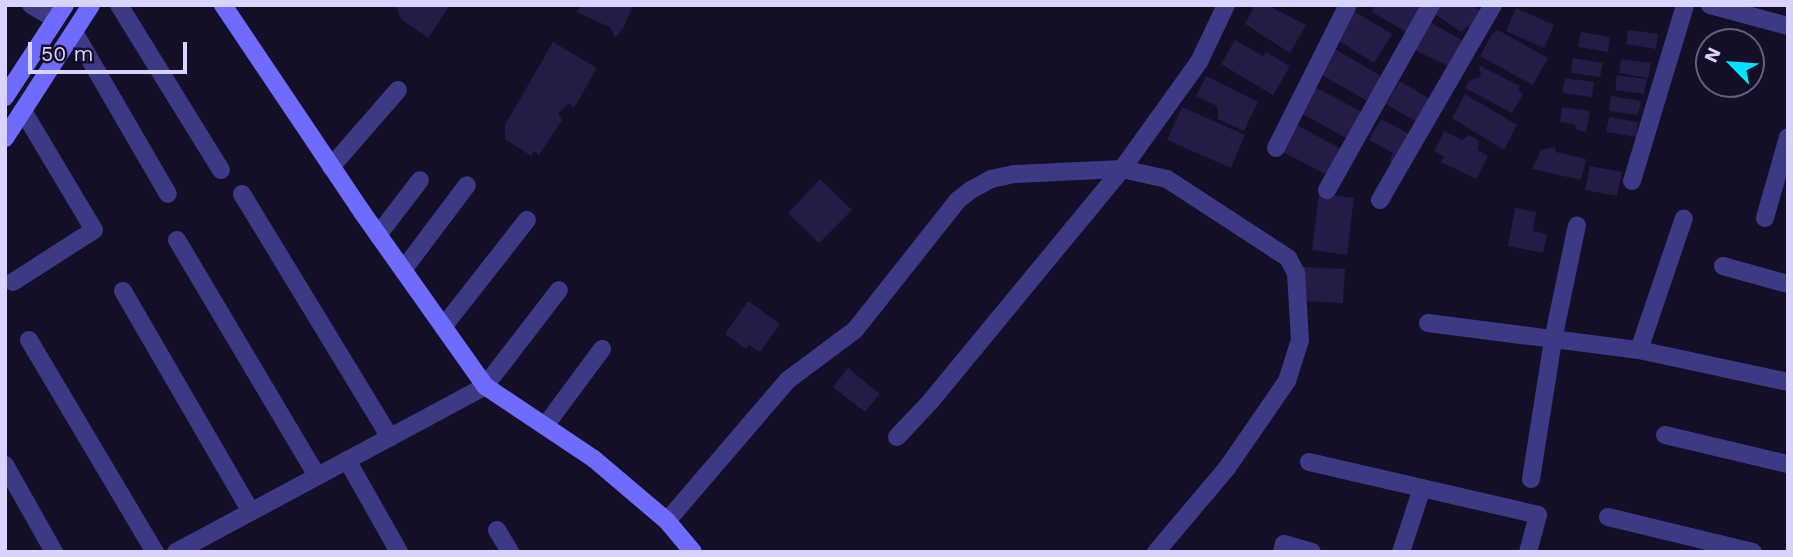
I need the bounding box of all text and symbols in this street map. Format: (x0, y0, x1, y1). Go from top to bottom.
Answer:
scale bar (32, 28, 191, 72)
north arrow (1695, 28, 1765, 98)
text: 50 m (41, 41, 93, 66)
text: N (1699, 44, 1726, 66)

